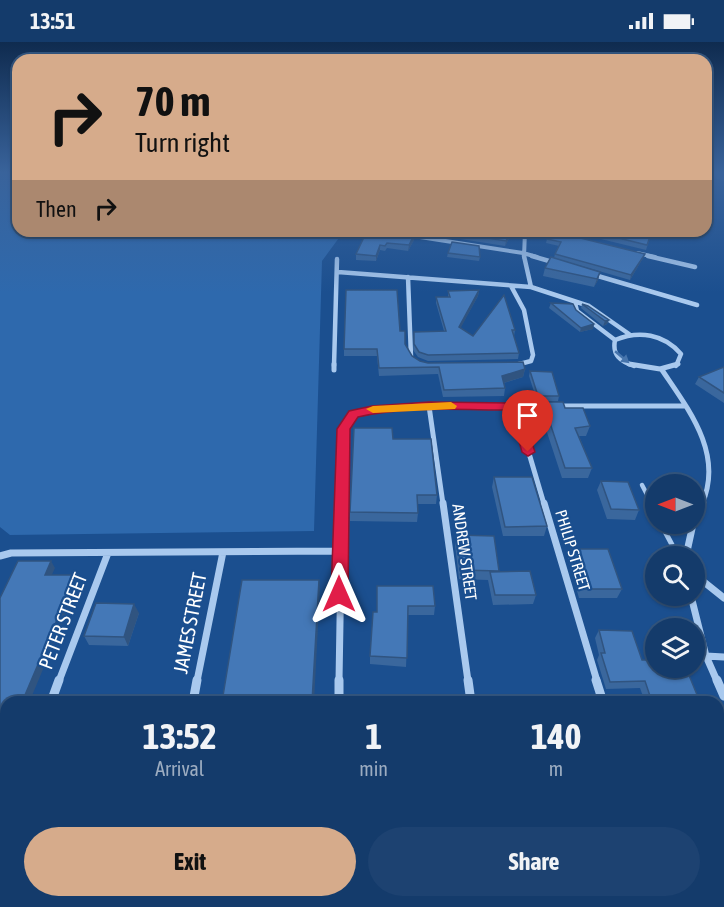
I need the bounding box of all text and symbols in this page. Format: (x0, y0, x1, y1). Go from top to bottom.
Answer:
text: 13:51 (30, 8, 75, 34)
text: 70 m (135, 77, 210, 125)
icon: right (36, 78, 114, 156)
text: Turn right (135, 127, 230, 158)
icon: right (89, 192, 122, 225)
text: Then (36, 196, 77, 222)
one-way arrow (614, 351, 630, 364)
pin (502, 390, 553, 452)
icon: arrive (511, 399, 544, 432)
north arrow (645, 474, 705, 534)
map controls (645, 474, 705, 678)
street label: ANDREW STREET (449, 503, 481, 601)
street label: PHILIP STREET (552, 507, 594, 593)
button: search (645, 546, 705, 606)
position arrow (307, 562, 371, 626)
street label: PETER STREET (34, 569, 92, 672)
street label: JAMES STREET (168, 570, 211, 675)
button: layers (645, 618, 705, 678)
text: 13:52 (143, 715, 217, 757)
text: 1 (365, 715, 382, 757)
text: 140 (531, 715, 581, 757)
text: Arrival (155, 757, 204, 780)
text: min (359, 757, 388, 780)
text: m (549, 757, 563, 780)
button: Exit (24, 827, 356, 896)
button: Share (368, 827, 700, 896)

